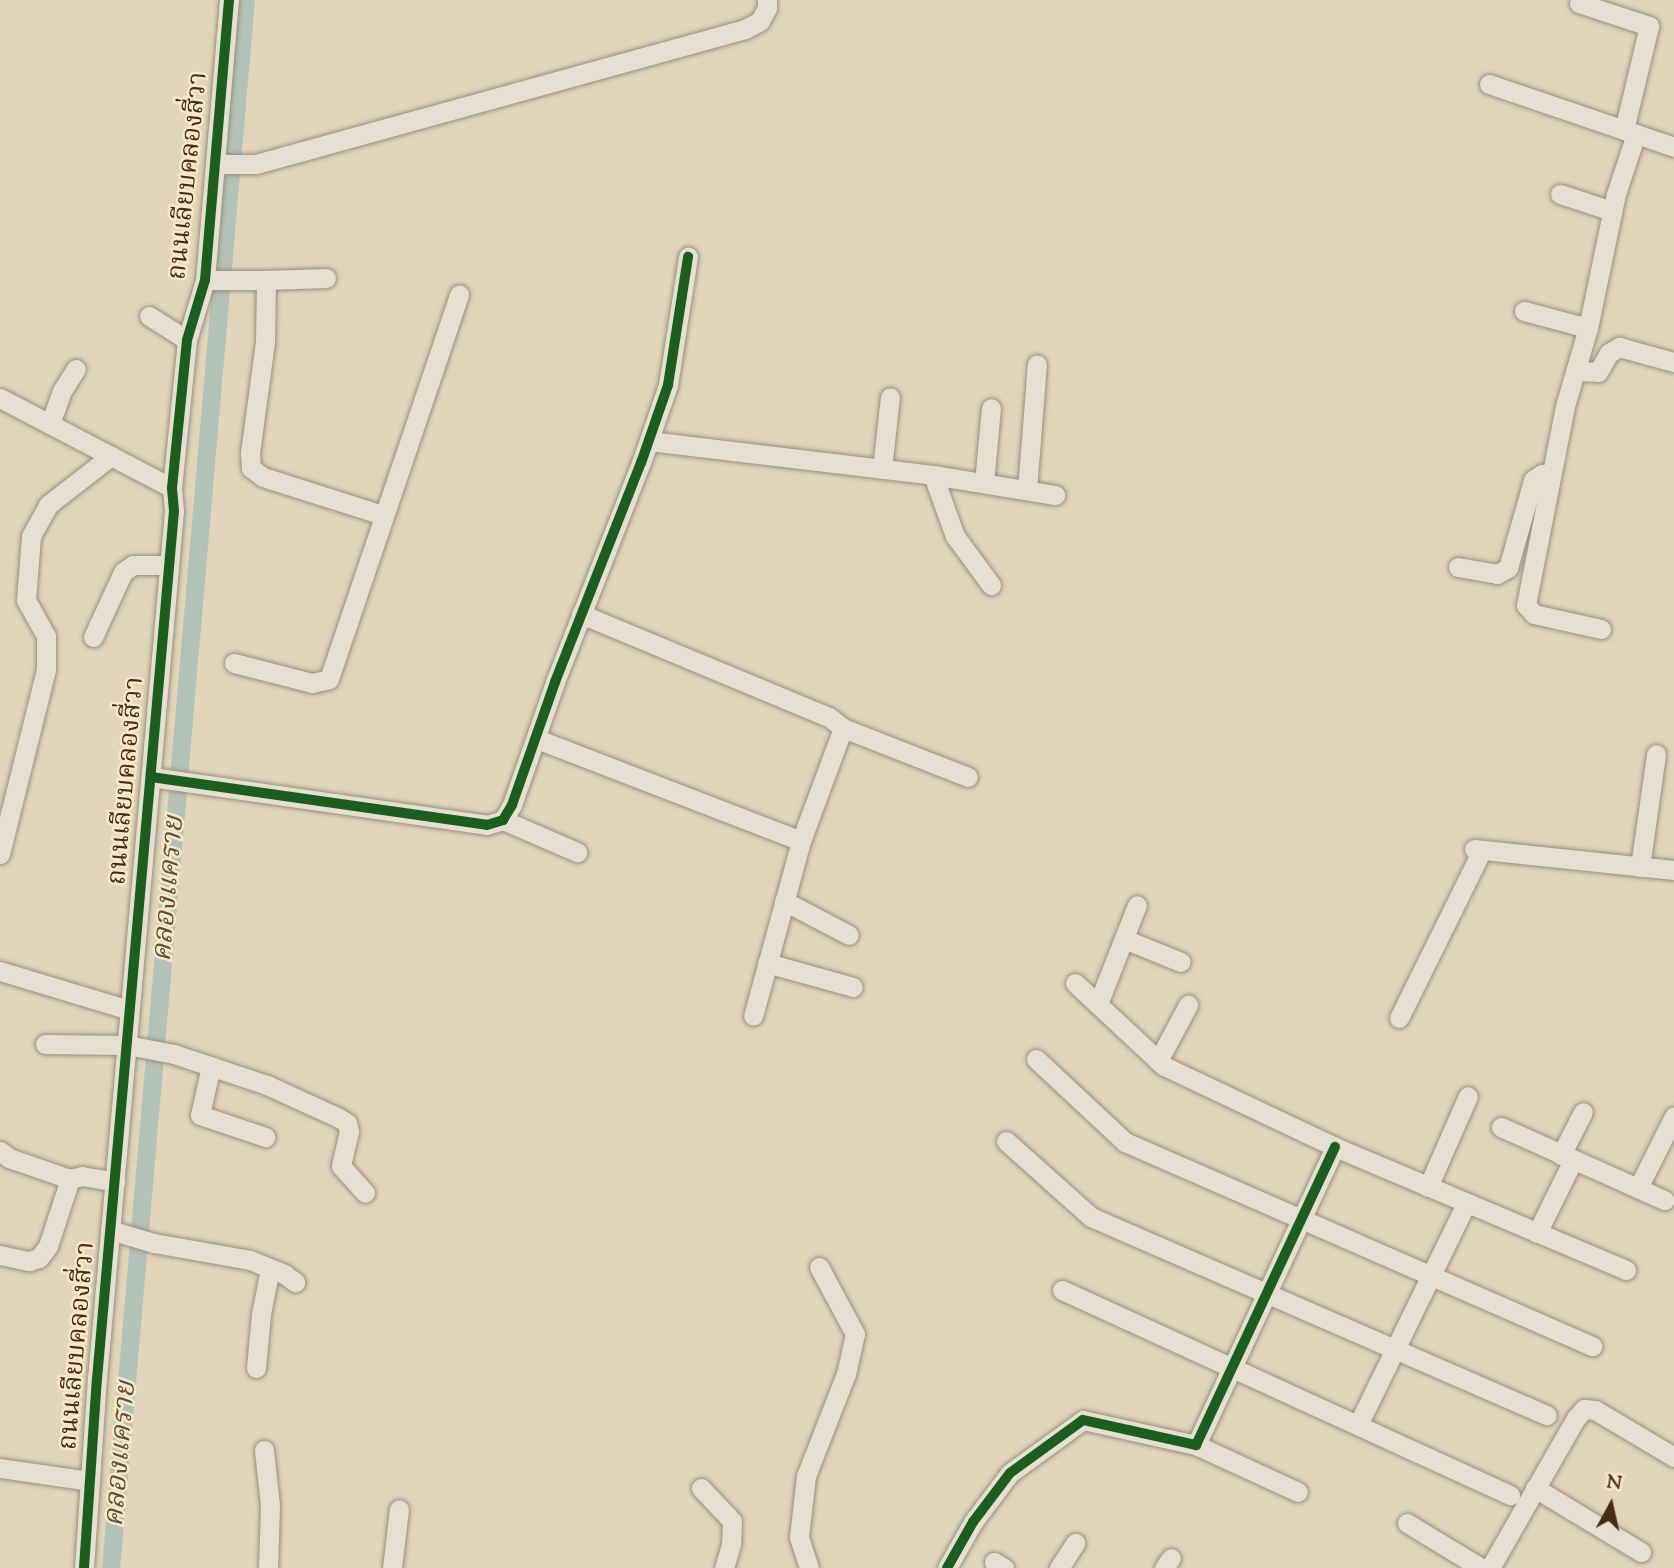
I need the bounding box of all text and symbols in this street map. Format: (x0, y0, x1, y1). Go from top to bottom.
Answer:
street label: ถนนเลียบคลองสี่วา (163, 71, 215, 281)
street label: ถนนเลียบคลองสี่วา (102, 676, 152, 886)
water label: คลองเเคราย (146, 815, 192, 963)
street label: ถนนเลียบคลองสี่วา (53, 1241, 103, 1451)
water label: คลองเเคราย (98, 1380, 144, 1528)
text: N (1605, 1469, 1623, 1498)
north arrow (1576, 1470, 1646, 1540)

